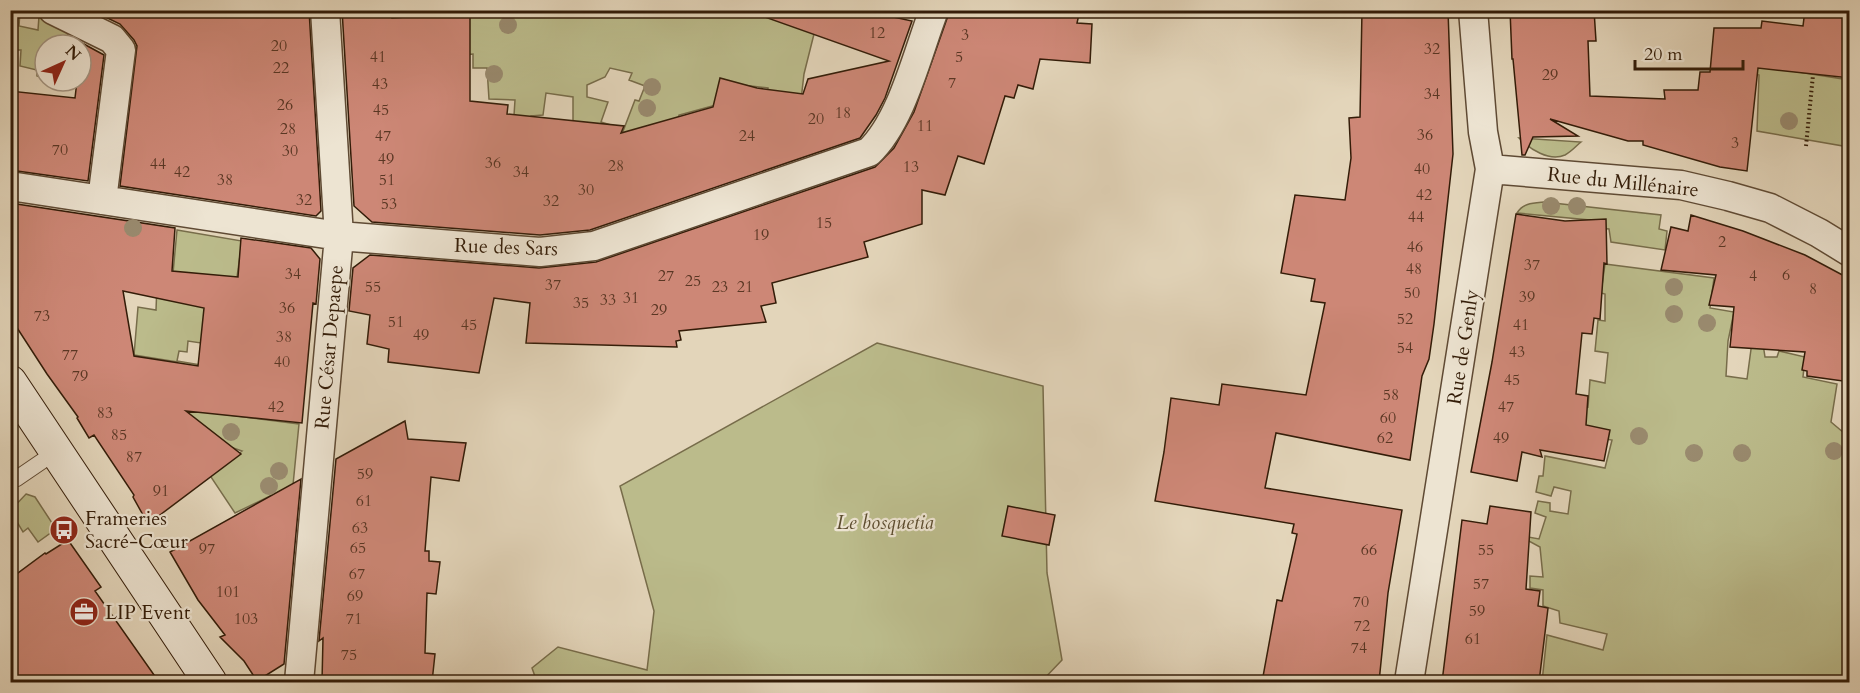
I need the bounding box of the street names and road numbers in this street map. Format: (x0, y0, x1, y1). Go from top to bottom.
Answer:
street label: Rue du Millénaire (1546, 161, 1700, 203)
street label: Rue des Sars (454, 232, 558, 262)
street label: Rue César Depaepe (308, 264, 350, 430)
street label: Rue de Genly (1441, 287, 1485, 407)

